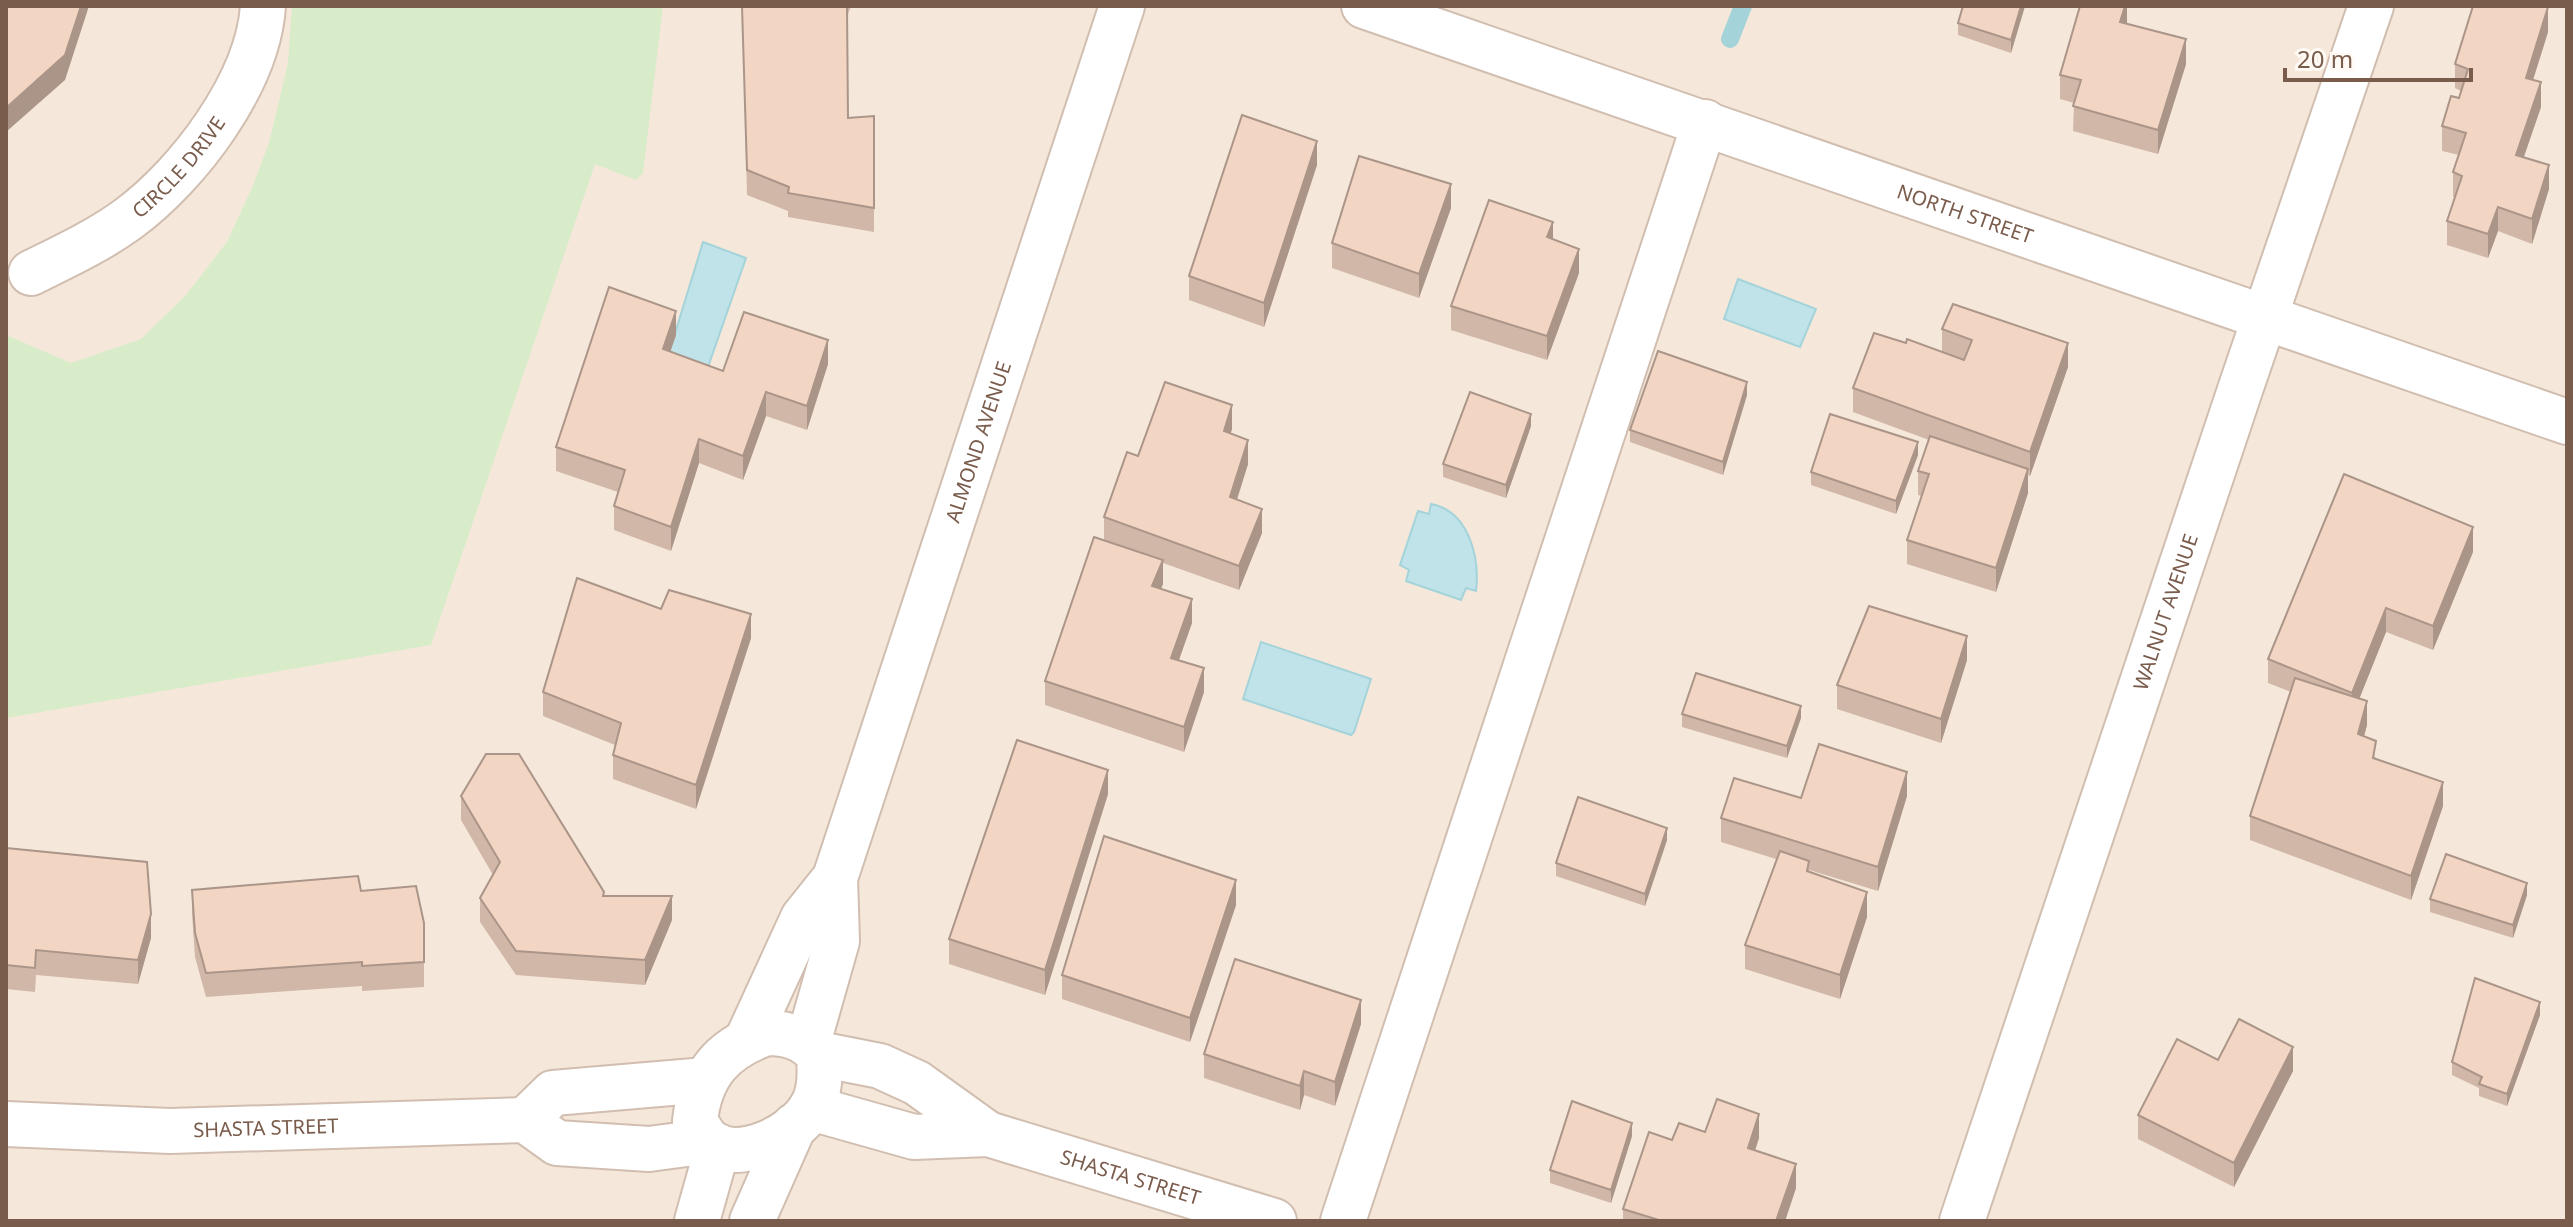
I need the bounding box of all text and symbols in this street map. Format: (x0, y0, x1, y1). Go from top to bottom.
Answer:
scale bar (2285, 32, 2471, 82)
text: 20 m (2297, 42, 2353, 75)
street label: CIRCLE DRIVE (126, 111, 231, 224)
street label: NORTH STREET (1894, 177, 2037, 250)
street label: ALMOND AVENUE (939, 358, 1017, 526)
street label: WALNUT AVENUE (2126, 530, 2204, 694)
street label: SHASTA STREET (193, 1112, 339, 1143)
street label: SHASTA STREET (1057, 1143, 1204, 1211)

